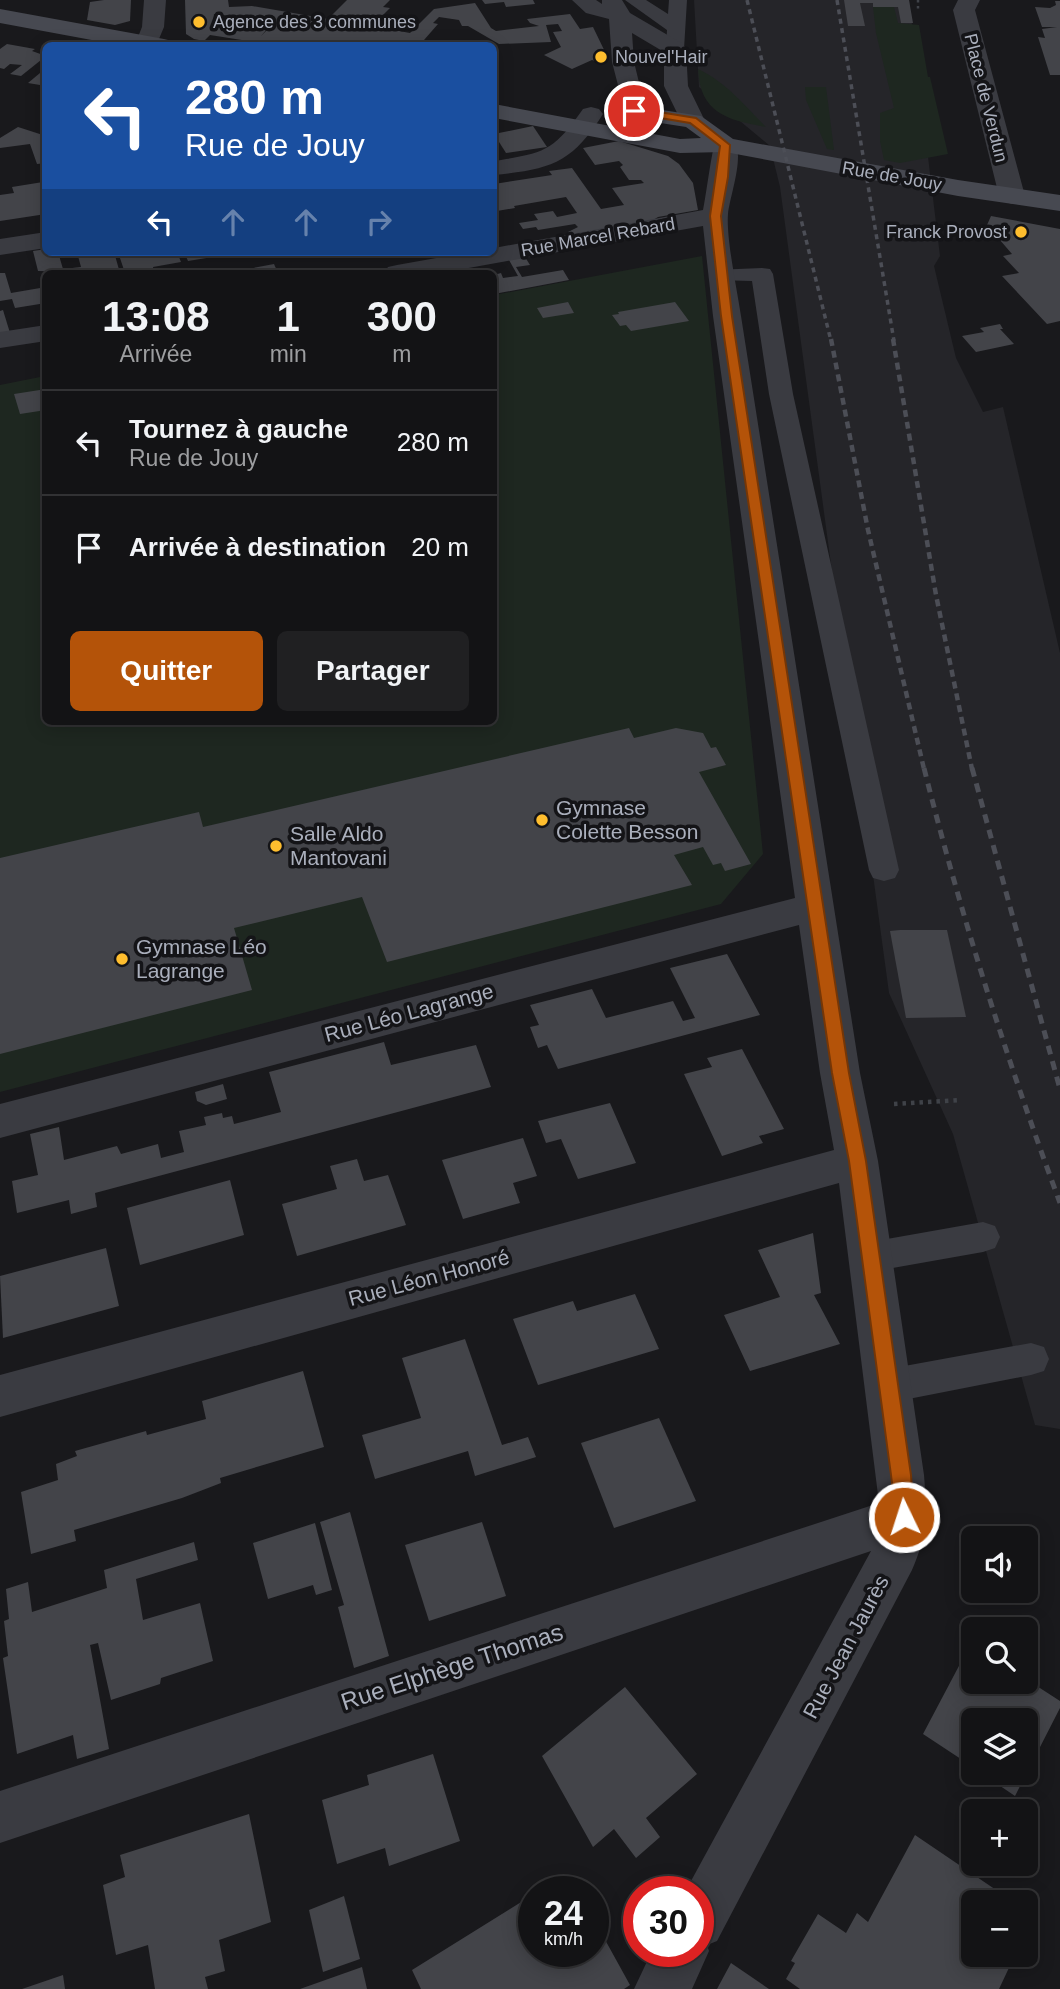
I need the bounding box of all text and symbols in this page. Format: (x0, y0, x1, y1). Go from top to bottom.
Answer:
place label: Agence des 3 communes (213, 12, 416, 32)
marker: Agence des 3 communes (191, 14, 207, 30)
street label: Place de Verdun (960, 31, 1012, 165)
place label: Nouvel'Hair (615, 47, 707, 67)
marker: Nouvel'Hair (593, 49, 609, 65)
icon: left (70, 70, 161, 161)
text: 280 m (185, 70, 324, 124)
pin (604, 81, 664, 141)
icon: arrive (615, 92, 653, 130)
text: Rue de Jouy (185, 127, 365, 163)
street label: Rue de Jouy (840, 157, 944, 195)
icon: left (141, 203, 179, 241)
icon: ahead (214, 203, 252, 241)
icon: ahead (287, 203, 325, 241)
icon: right (360, 203, 398, 241)
street label: Rue Marcel Rebard (519, 214, 677, 260)
place label: Franck Provost (886, 222, 1007, 242)
marker: Franck Provost (1013, 224, 1029, 240)
text: 13:08 (102, 293, 210, 340)
text: 1 (276, 293, 300, 340)
text: 300 (367, 293, 437, 340)
text: Arrivée (119, 341, 192, 367)
text: min (270, 341, 307, 367)
text: m (392, 341, 411, 367)
text: Tournez à gauche (129, 414, 348, 444)
icon: left (70, 424, 108, 462)
text: 280 m (397, 427, 469, 457)
text: Rue de Jouy (129, 445, 258, 471)
icon: arrive (70, 529, 108, 567)
text: Arrivée à destination (129, 532, 386, 562)
text: 20 m (411, 532, 469, 562)
button: Quitter (70, 631, 263, 711)
button: Partager (277, 631, 469, 711)
place label: Gymnase Colette Besson (556, 796, 698, 843)
marker: Gymnase Colette Besson (534, 812, 550, 828)
place label: Salle Aldo Mantovani (290, 822, 387, 869)
marker: Salle Aldo Mantovani (268, 838, 284, 854)
place label: Gymnase Léo Lagrange (136, 935, 267, 982)
marker: Gymnase Léo Lagrange (114, 951, 130, 967)
street label: Rue Léo Lagrange (322, 979, 496, 1046)
street label: Rue Léon Honoré (346, 1245, 512, 1310)
position arrow (867, 1480, 941, 1554)
map controls (961, 1526, 1038, 1967)
button: sound (961, 1526, 1038, 1603)
street label: Rue Jean Jaurès (798, 1571, 893, 1722)
button: search (961, 1617, 1038, 1694)
street label: Rue Elphège Thomas (337, 1618, 566, 1715)
button: layers (961, 1708, 1038, 1785)
button: + (961, 1799, 1038, 1876)
speed limit sign: 30 (623, 1876, 714, 1967)
button: − (961, 1890, 1038, 1967)
text: 24 (544, 1893, 583, 1932)
text: km/h (544, 1929, 583, 1949)

